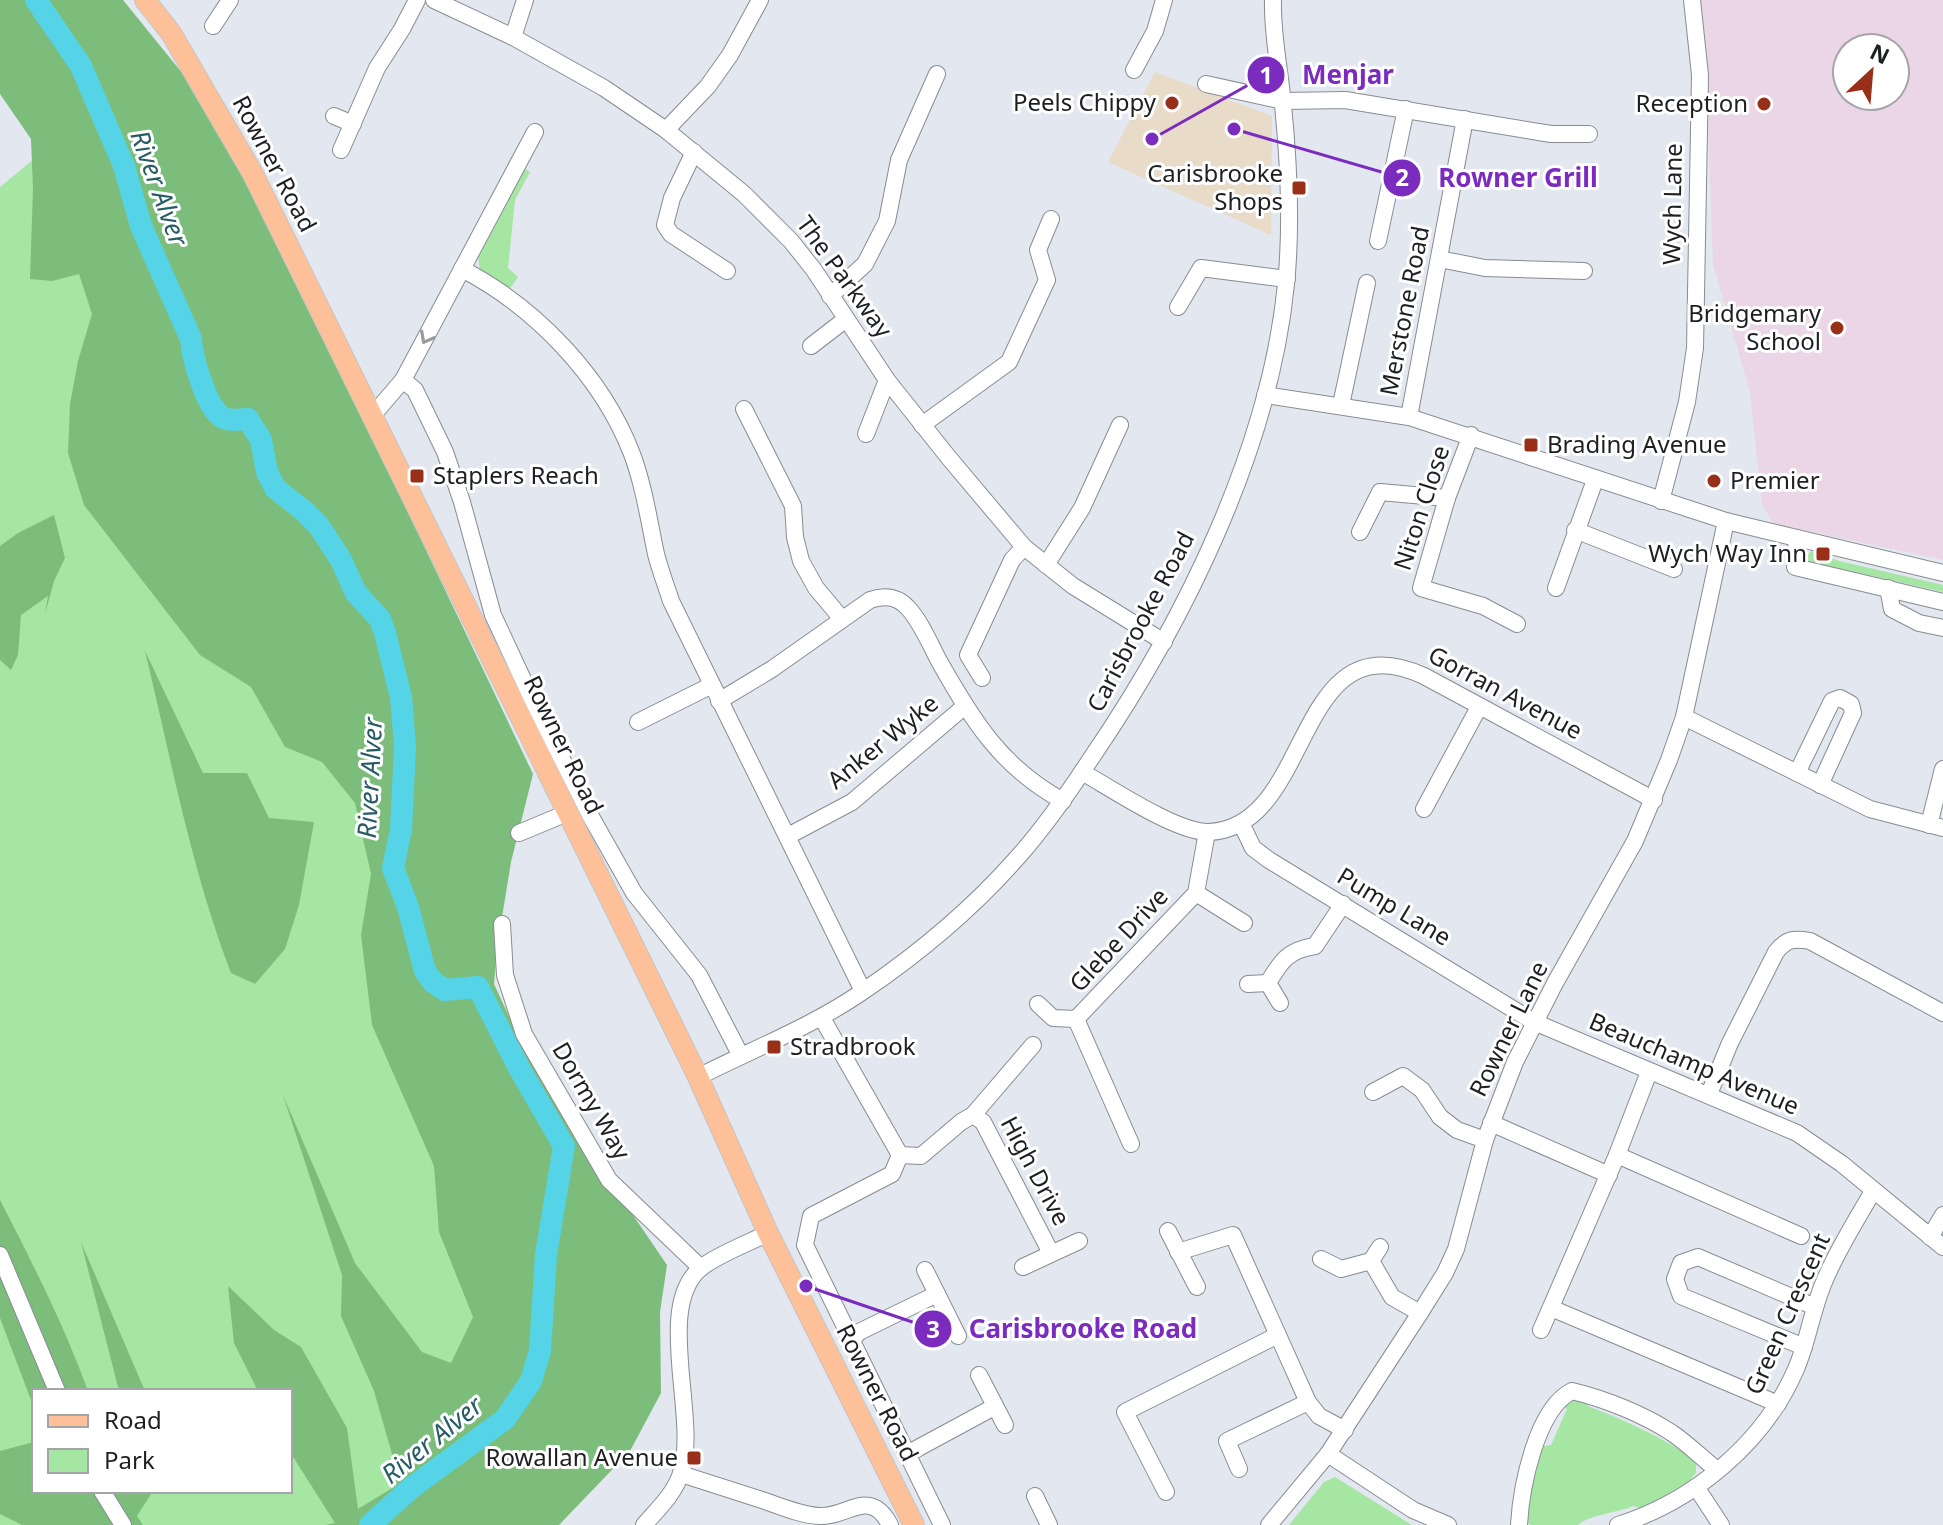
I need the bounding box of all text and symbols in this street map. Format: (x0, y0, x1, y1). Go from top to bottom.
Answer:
north arrow (1831, 32, 1911, 112)
text: N (1866, 36, 1895, 71)
callout: Menjar (1246, 50, 1410, 100)
text: Menjar (1302, 56, 1394, 92)
text: 1 (1259, 58, 1273, 91)
place label: Peels Chippy (1013, 85, 1157, 118)
place label: Reception (1636, 86, 1748, 119)
street label: Rowner Road (226, 89, 325, 237)
marker: Peels Chippy (1163, 94, 1181, 112)
marker: Reception (1755, 95, 1773, 113)
water label: River Alver (122, 125, 198, 252)
street label: Wych Lane (1654, 143, 1689, 265)
callout: Rowner Grill (1382, 153, 1614, 203)
place label: Carisbrooke Shops (1147, 156, 1283, 217)
text: Rowner Grill (1438, 159, 1598, 195)
text: 2 (1395, 160, 1409, 193)
marker: Carisbrooke Shops (1290, 179, 1308, 197)
street label: The Parkway (790, 208, 901, 344)
street label: Merstone Road (1371, 223, 1436, 398)
place label: Bridgemary School (1688, 296, 1822, 357)
marker: Bridgemary School (1828, 319, 1846, 337)
one-way arrow (420, 330, 435, 344)
place label: Brading Avenue (1547, 427, 1727, 460)
marker: Brading Avenue (1522, 436, 1540, 454)
street label: Niton Close (1385, 441, 1456, 574)
place label: Staplers Reach (433, 458, 599, 491)
place label: Premier (1730, 463, 1820, 496)
marker: Staplers Reach (408, 467, 426, 485)
marker: Premier (1705, 472, 1723, 490)
street label: Carisbrooke Road (1078, 525, 1201, 717)
place label: Wych Way Inn (1648, 536, 1807, 569)
marker: Wych Way Inn (1814, 545, 1832, 563)
street label: Gorran Avenue (1423, 637, 1589, 746)
street label: Rowner Road (517, 670, 612, 819)
street label: Anker Wyke (820, 686, 944, 796)
water label: River Alver (348, 715, 390, 839)
street label: Pump Lane (1332, 859, 1458, 953)
street label: Glebe Drive (1061, 880, 1175, 998)
street label: Rowner Lane (1461, 955, 1555, 1102)
street label: Beauchamp Avenue (1585, 1003, 1805, 1122)
place label: Stradbrook (790, 1029, 916, 1062)
street label: Dormy Way (545, 1036, 640, 1166)
marker: Stradbrook (765, 1038, 783, 1056)
street label: High Drive (994, 1110, 1079, 1231)
street label: Green Crescent (1736, 1227, 1837, 1399)
callout: Carisbrooke Road (913, 1304, 1213, 1354)
text: Carisbrooke Road (969, 1310, 1197, 1346)
text: 3 (926, 1312, 940, 1345)
street label: Rowner Road (830, 1318, 927, 1467)
water label: River Alver (373, 1386, 491, 1491)
legend (32, 1389, 292, 1493)
text: Road (104, 1403, 162, 1436)
place label: Rowallan Avenue (486, 1440, 678, 1473)
text: Park (104, 1443, 155, 1476)
marker: Rowallan Avenue (685, 1449, 703, 1467)

